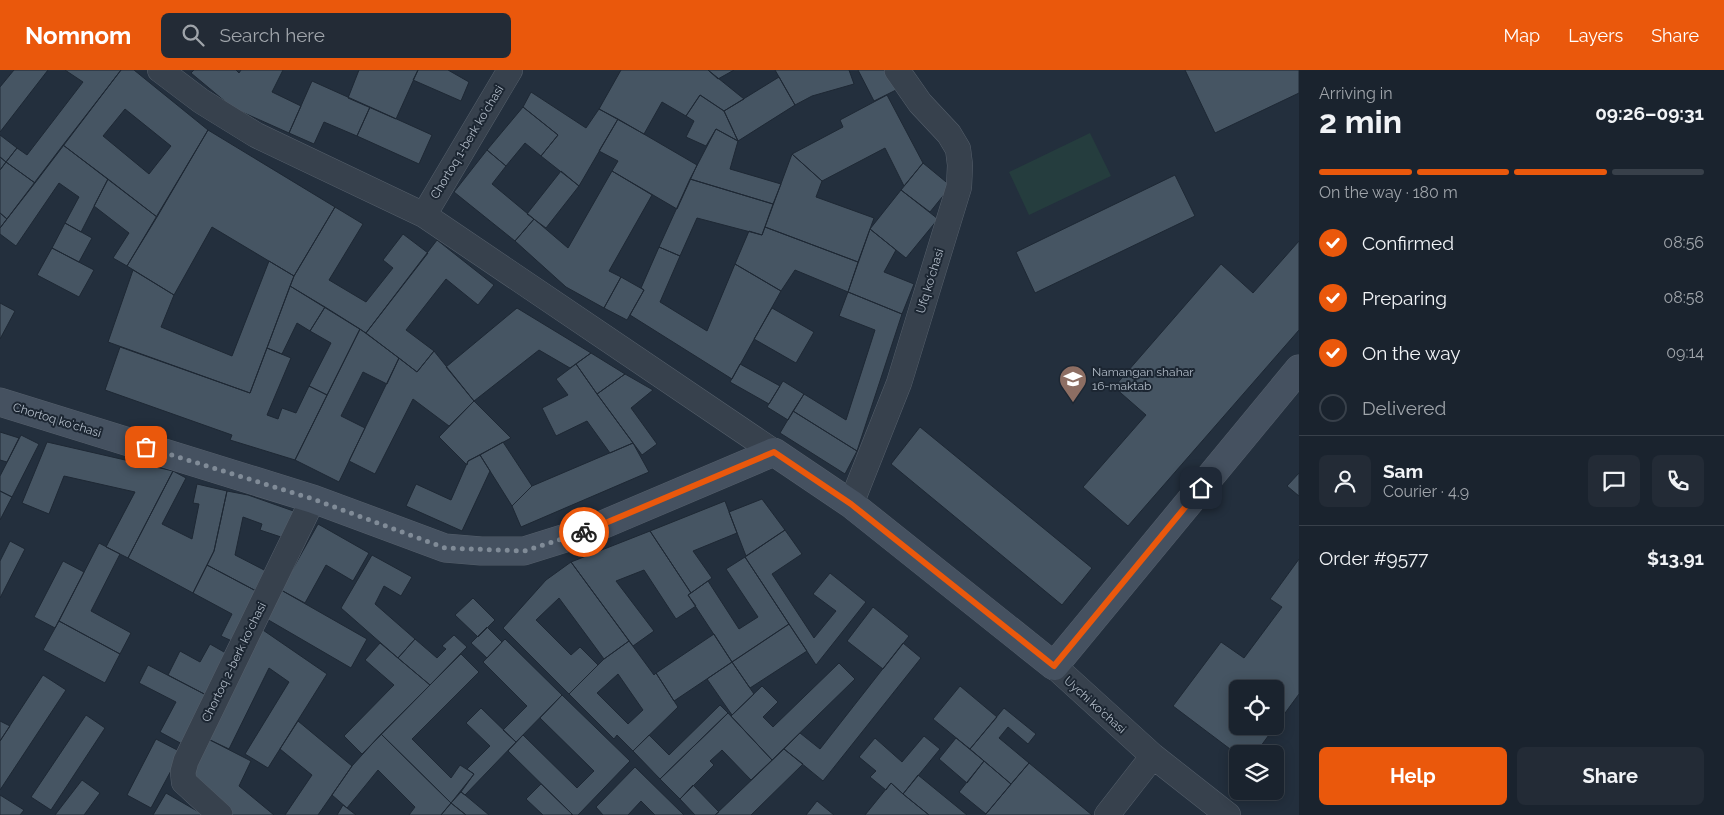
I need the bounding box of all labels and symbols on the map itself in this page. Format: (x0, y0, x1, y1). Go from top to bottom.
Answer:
street label: Chortoq 1-berk koʻchasi (428, 83, 506, 201)
street label: Ufq koʻchasi (914, 247, 946, 315)
school or university icon: Namangan shahar 16-maktab (1058, 364, 1088, 403)
place label: Namangan shahar 16-maktab (1092, 365, 1194, 393)
street label: Chortoq koʻchasi (11, 400, 103, 440)
pin (125, 426, 167, 468)
pin (1180, 467, 1222, 509)
courier (559, 507, 609, 557)
street label: Chortoq 2-berk koʻchasi (199, 600, 269, 724)
street label: Uychi ko'chasi (1061, 674, 1129, 736)

